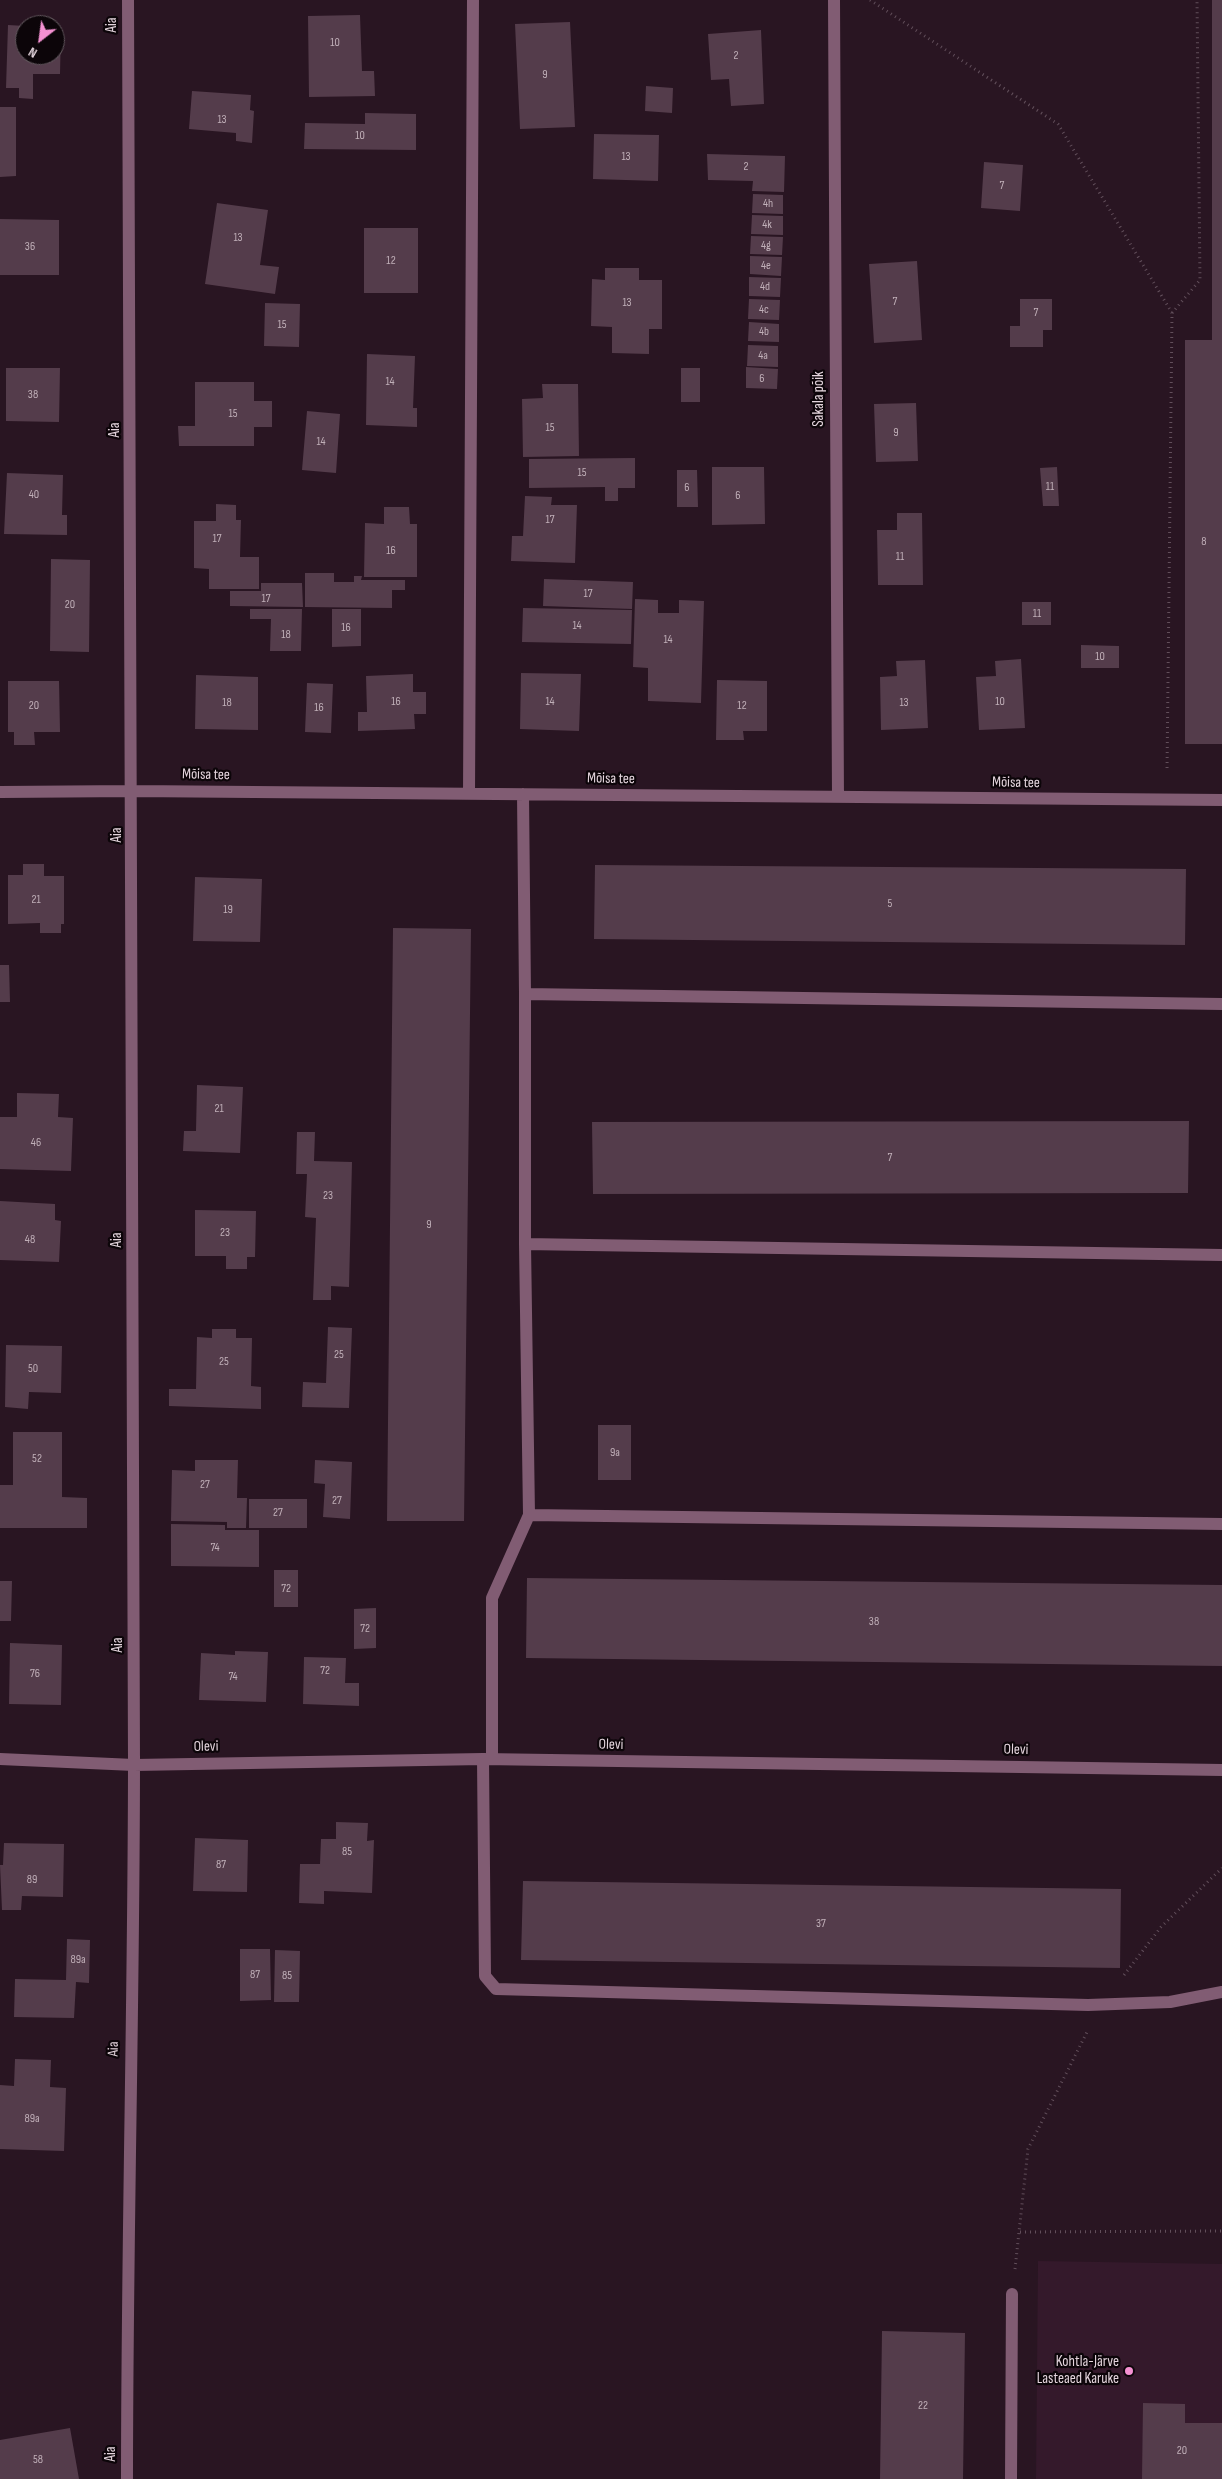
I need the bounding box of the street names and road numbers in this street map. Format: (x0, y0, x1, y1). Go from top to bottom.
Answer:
street label: Aia (103, 18, 121, 32)
street label: Sakala põik (810, 371, 828, 427)
street label: Aia (106, 423, 124, 437)
street label: Mõisa tee (182, 766, 230, 784)
street label: Mõisa tee (587, 770, 635, 788)
street label: Mõisa tee (992, 774, 1040, 792)
street label: Aia (108, 828, 126, 842)
street label: Aia (108, 1233, 126, 1247)
street label: Aia (109, 1638, 127, 1652)
street label: Olevi (598, 1736, 624, 1754)
street label: Olevi (193, 1738, 219, 1756)
street label: Olevi (1003, 1741, 1029, 1759)
street label: Aia (105, 2041, 123, 2057)
street label: Aia (102, 2447, 120, 2461)

